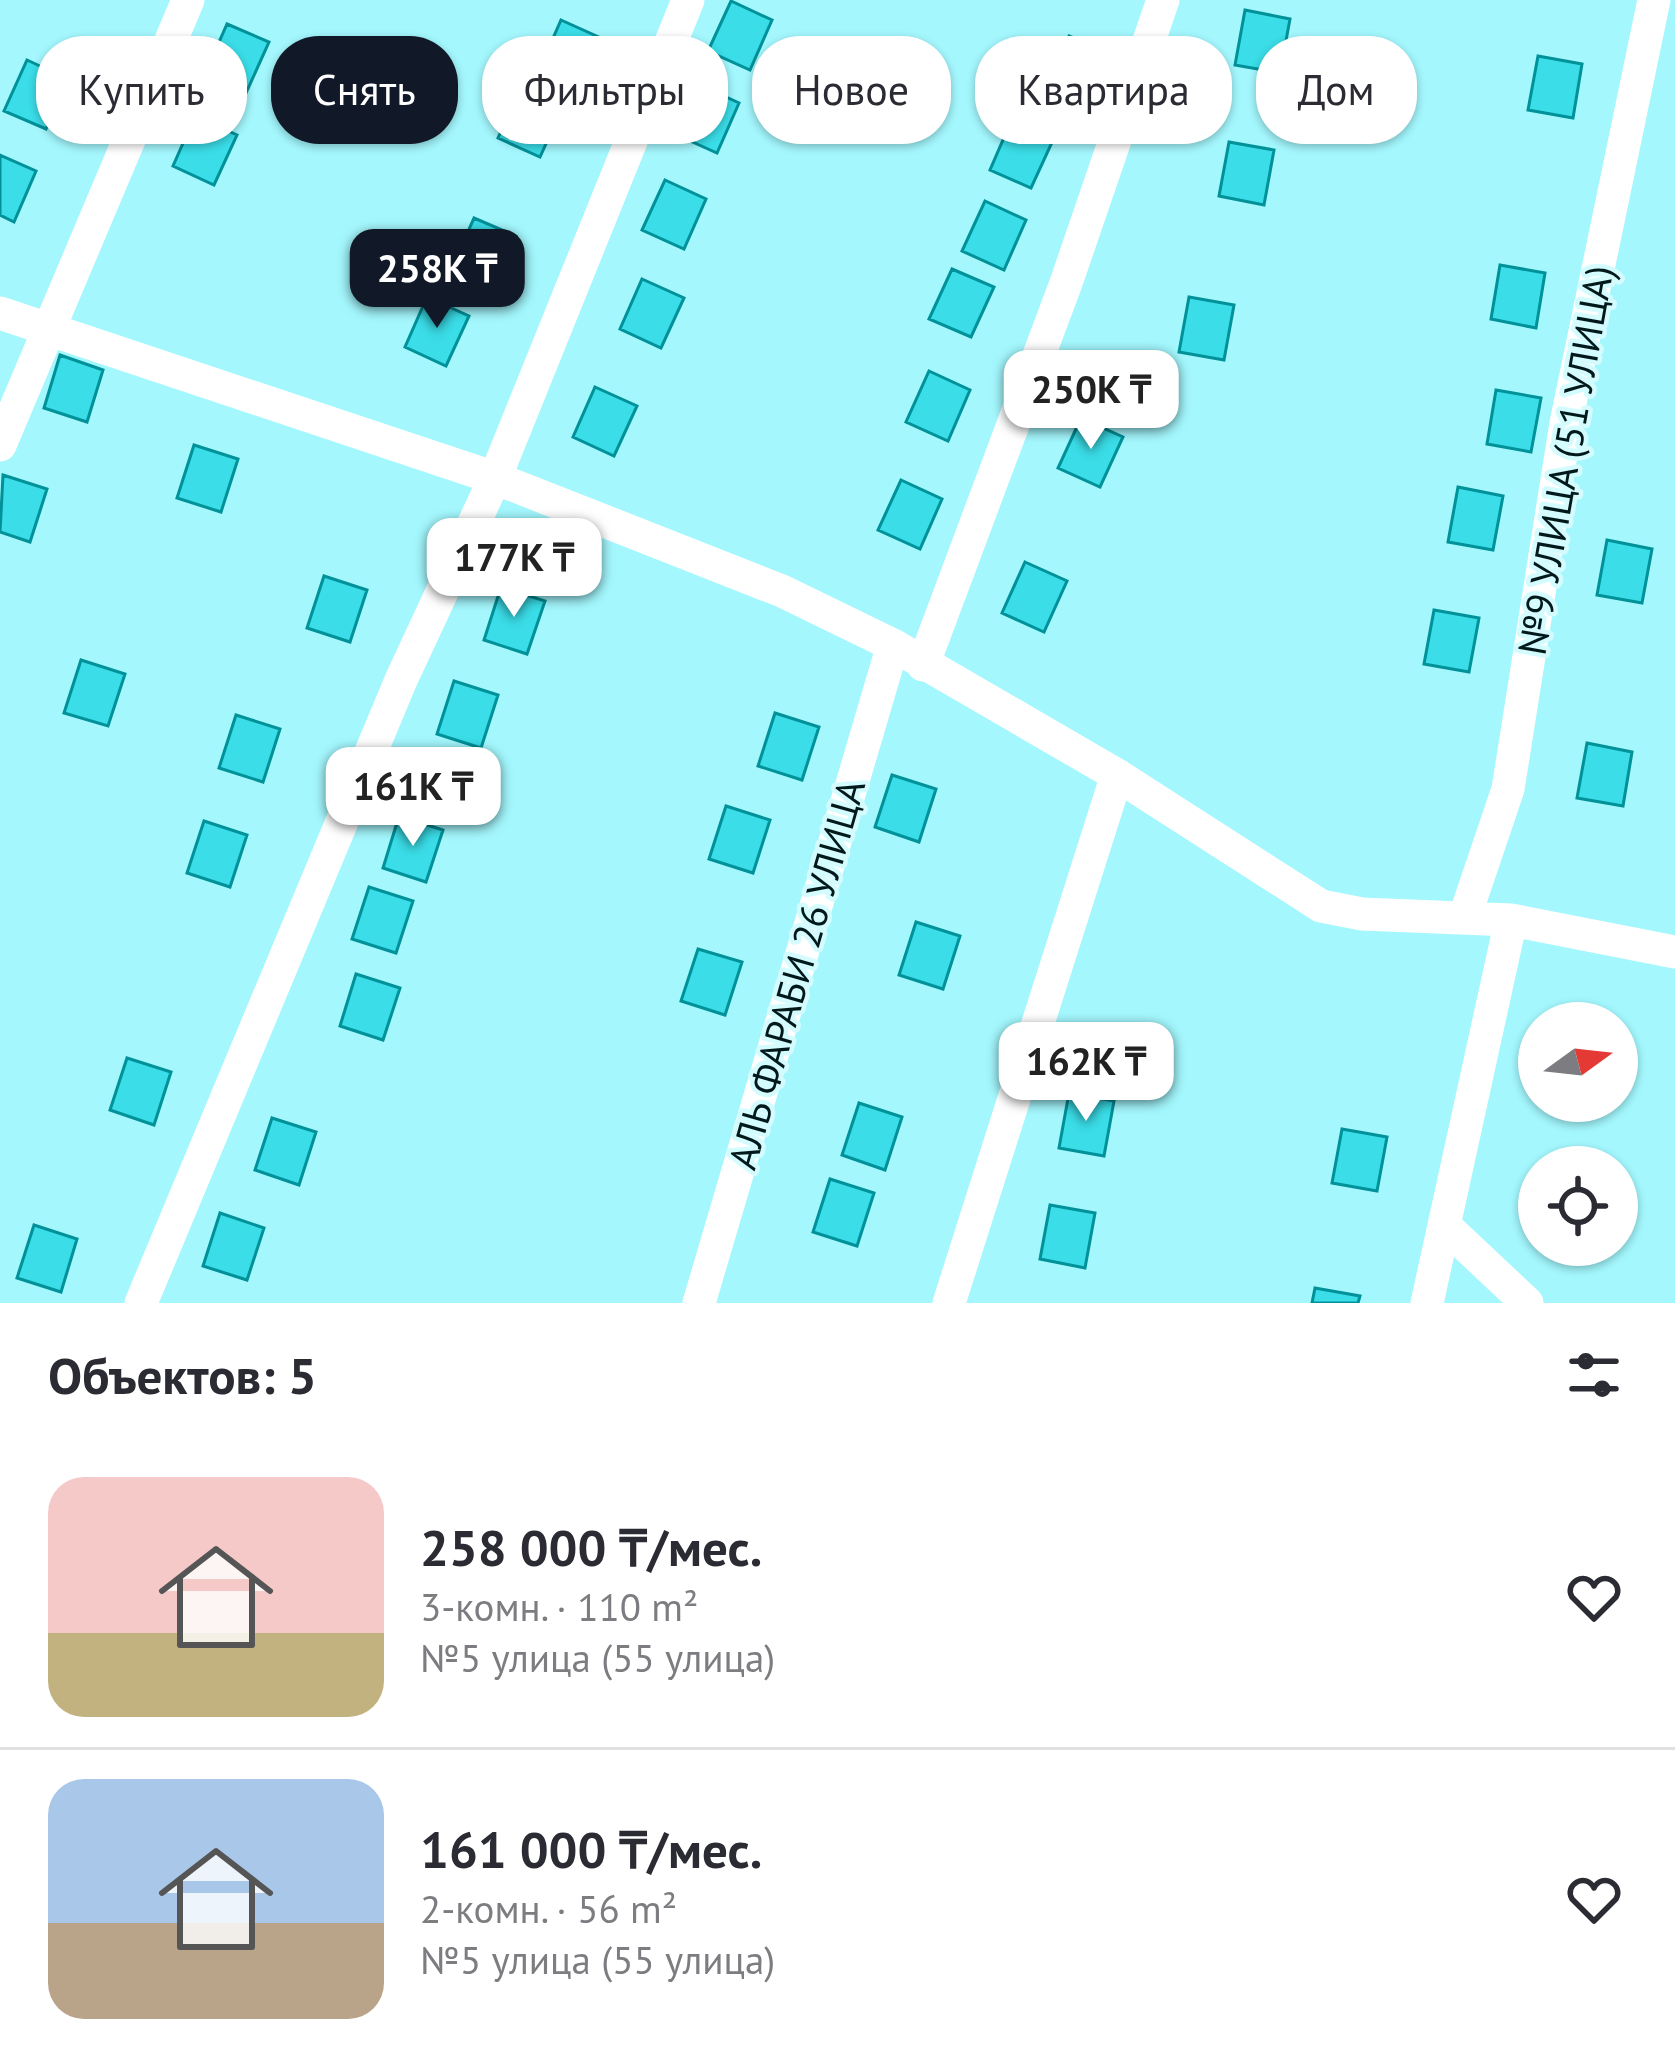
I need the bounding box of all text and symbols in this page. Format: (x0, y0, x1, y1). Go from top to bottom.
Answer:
chip: Купить (36, 36, 247, 144)
chip: Снять (271, 36, 458, 144)
chip: Фильтры (482, 36, 728, 144)
chip: Новое (752, 36, 951, 144)
chip: Квартира (975, 36, 1232, 144)
chip: Дом (1256, 36, 1417, 144)
pin: 258K ₸ (339, 229, 535, 331)
text: 258K ₸ (377, 242, 497, 293)
street label: №9 УЛИЦА (51 УЛИЦА) (1506, 261, 1624, 659)
pin: 250K ₸ (993, 350, 1189, 452)
text: 250K ₸ (1031, 363, 1151, 414)
pin: 177K ₸ (416, 518, 612, 620)
text: 177K ₸ (454, 531, 574, 582)
pin: 161K ₸ (315, 747, 511, 849)
text: 161K ₸ (353, 760, 473, 811)
street label: АЛЬ ФАРАБИ 26 УЛИЦА (716, 773, 876, 1175)
north arrow (1518, 1002, 1638, 1122)
map controls (1518, 1002, 1638, 1266)
pin: 162K ₸ (988, 1022, 1184, 1124)
text: 162K ₸ (1026, 1035, 1146, 1086)
button: locate (1518, 1146, 1638, 1266)
text: Объектов: 5 (48, 1342, 317, 1408)
icon: filters (1561, 1342, 1627, 1408)
text: 258 000 ₸/мес. (420, 1514, 762, 1580)
icon: home (144, 1525, 288, 1669)
icon: heart (1561, 1564, 1627, 1630)
text: 3-комн. · 110 m² (420, 1581, 698, 1632)
text: №5 улица (55 улица) (420, 1632, 775, 1683)
text: 161 000 ₸/мес. (420, 1816, 762, 1882)
icon: home (144, 1827, 288, 1971)
icon: heart (1561, 1866, 1627, 1932)
text: 2-комн. · 56 m² (420, 1883, 677, 1934)
text: №5 улица (55 улица) (420, 1934, 775, 1985)

